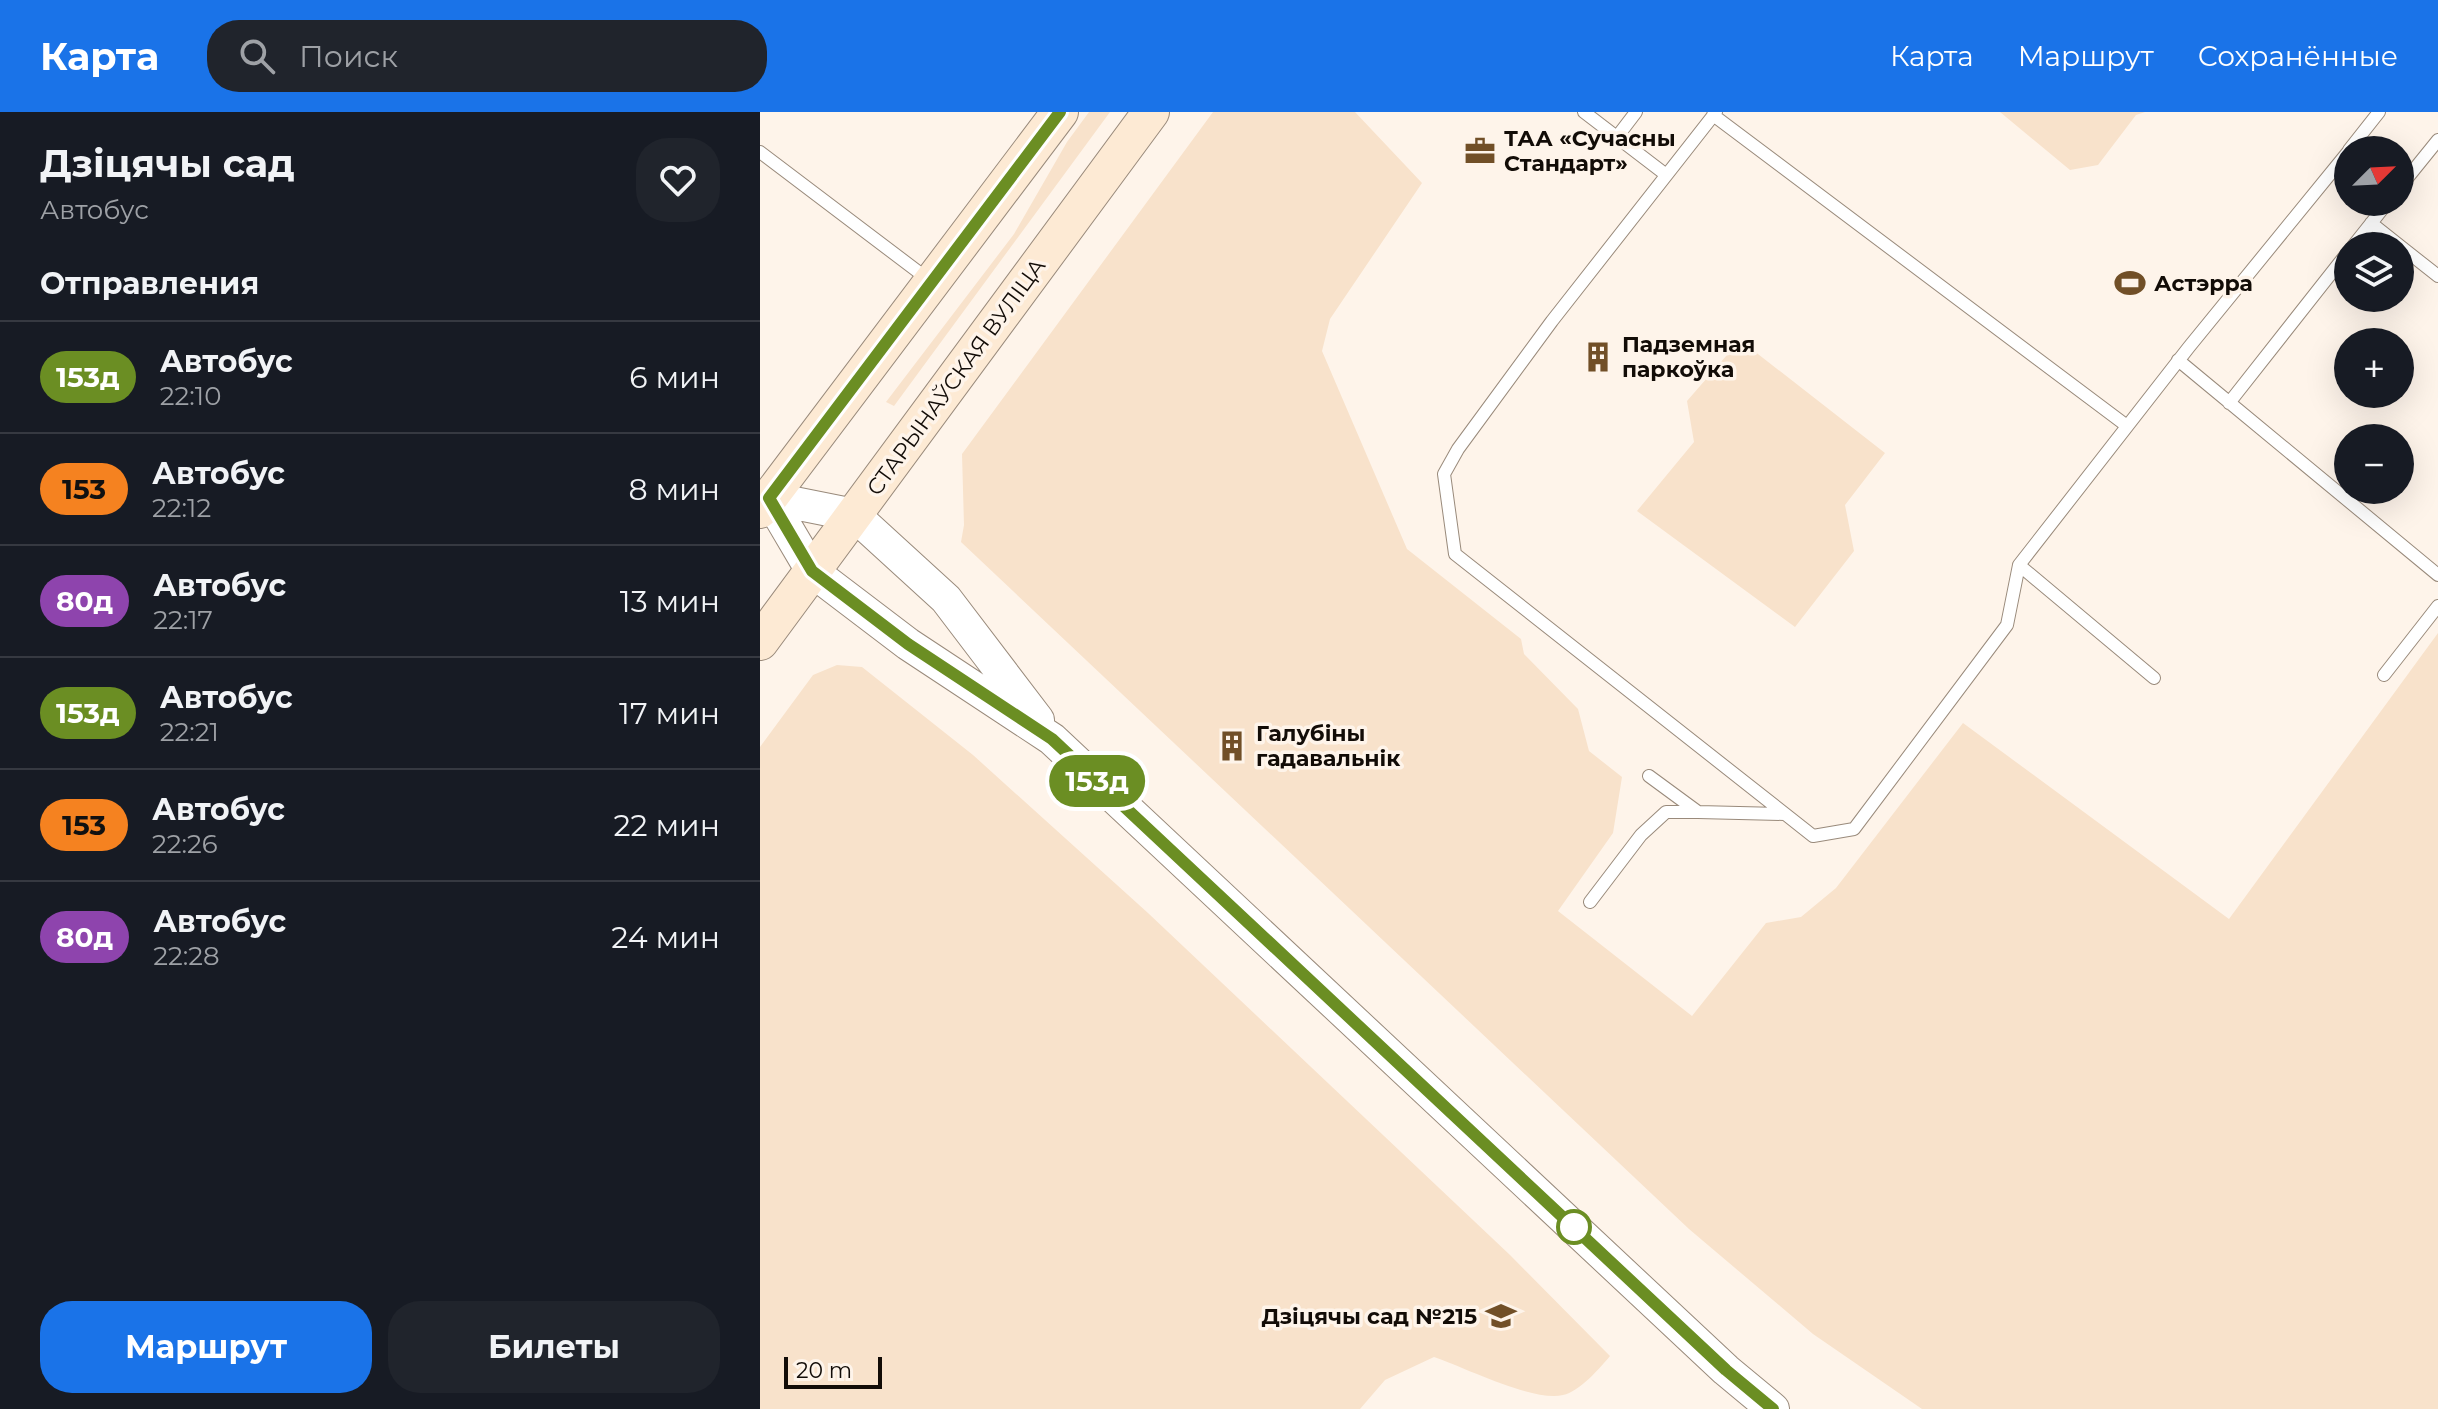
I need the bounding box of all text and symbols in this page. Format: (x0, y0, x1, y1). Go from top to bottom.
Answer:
search box (207, 20, 767, 92)
text: Карта (40, 33, 159, 80)
icon: search (235, 34, 279, 78)
text: Поиск (299, 38, 398, 75)
text: Карта (1890, 39, 1974, 73)
text: Маршрут (2018, 39, 2154, 73)
text: Сохранённые (2198, 39, 2398, 73)
place label: ТАА «Сучасны Стандарт» (1504, 125, 1676, 177)
office icon: ТАА «Сучасны Стандарт» (1463, 134, 1497, 168)
north arrow (2334, 136, 2414, 216)
map controls (2334, 136, 2414, 504)
button: heart (636, 138, 720, 222)
text: Дзіцячы сад (40, 140, 295, 187)
text: Автобус (40, 194, 149, 226)
button: layers (2334, 232, 2414, 312)
street label: СТАРЫНАЎСКАЯ ВУЛІЦА (861, 253, 1051, 501)
text: Отправления (40, 265, 259, 302)
sports icon: Астэрра (2113, 266, 2147, 300)
place label: Астэрра (2154, 270, 2253, 297)
button: + (2334, 328, 2414, 408)
place label: Падземная паркоўка (1622, 331, 1755, 383)
building icon: Падземная паркоўка (1581, 340, 1615, 374)
text: Автобус (160, 343, 293, 380)
text: 6 мин (629, 359, 720, 396)
text: 153д (56, 360, 120, 394)
text: 22:10 (160, 380, 221, 412)
button: − (2334, 424, 2414, 504)
text: Автобус (152, 455, 285, 492)
text: 8 мин (628, 471, 720, 508)
text: 153 (62, 472, 106, 506)
text: 22:12 (152, 492, 211, 524)
text: Автобус (153, 567, 286, 604)
text: 13 мин (620, 583, 720, 620)
text: 80д (56, 584, 113, 618)
text: 22:17 (153, 604, 213, 636)
text: Автобус (160, 679, 293, 716)
text: 17 мин (619, 695, 720, 732)
text: 153д (56, 696, 120, 730)
text: 22:21 (160, 716, 219, 748)
place label: Галубіны гадавальнік (1256, 720, 1401, 772)
building icon: Галубіны гадавальнік (1215, 729, 1249, 763)
line badge: 153д (1041, 755, 1153, 807)
text: 153д (1065, 764, 1129, 798)
text: Автобус (152, 791, 285, 828)
text: 22 мин (613, 807, 720, 844)
text: 153 (62, 808, 106, 842)
text: 22:26 (152, 828, 218, 860)
text: Автобус (153, 903, 286, 940)
text: 24 мин (611, 919, 720, 956)
text: 80д (56, 920, 113, 954)
text: 22:28 (153, 940, 220, 972)
unlabelled marker (1557, 1210, 1591, 1244)
school or university icon: Дзіцячы сад №215 (1484, 1299, 1518, 1333)
button: Маршрут (40, 1301, 372, 1393)
button: Билеты (388, 1301, 720, 1393)
place label: Дзіцячы сад №215 (1261, 1303, 1477, 1330)
scale bar (784, 1353, 882, 1389)
text: 20 m (796, 1357, 852, 1384)

